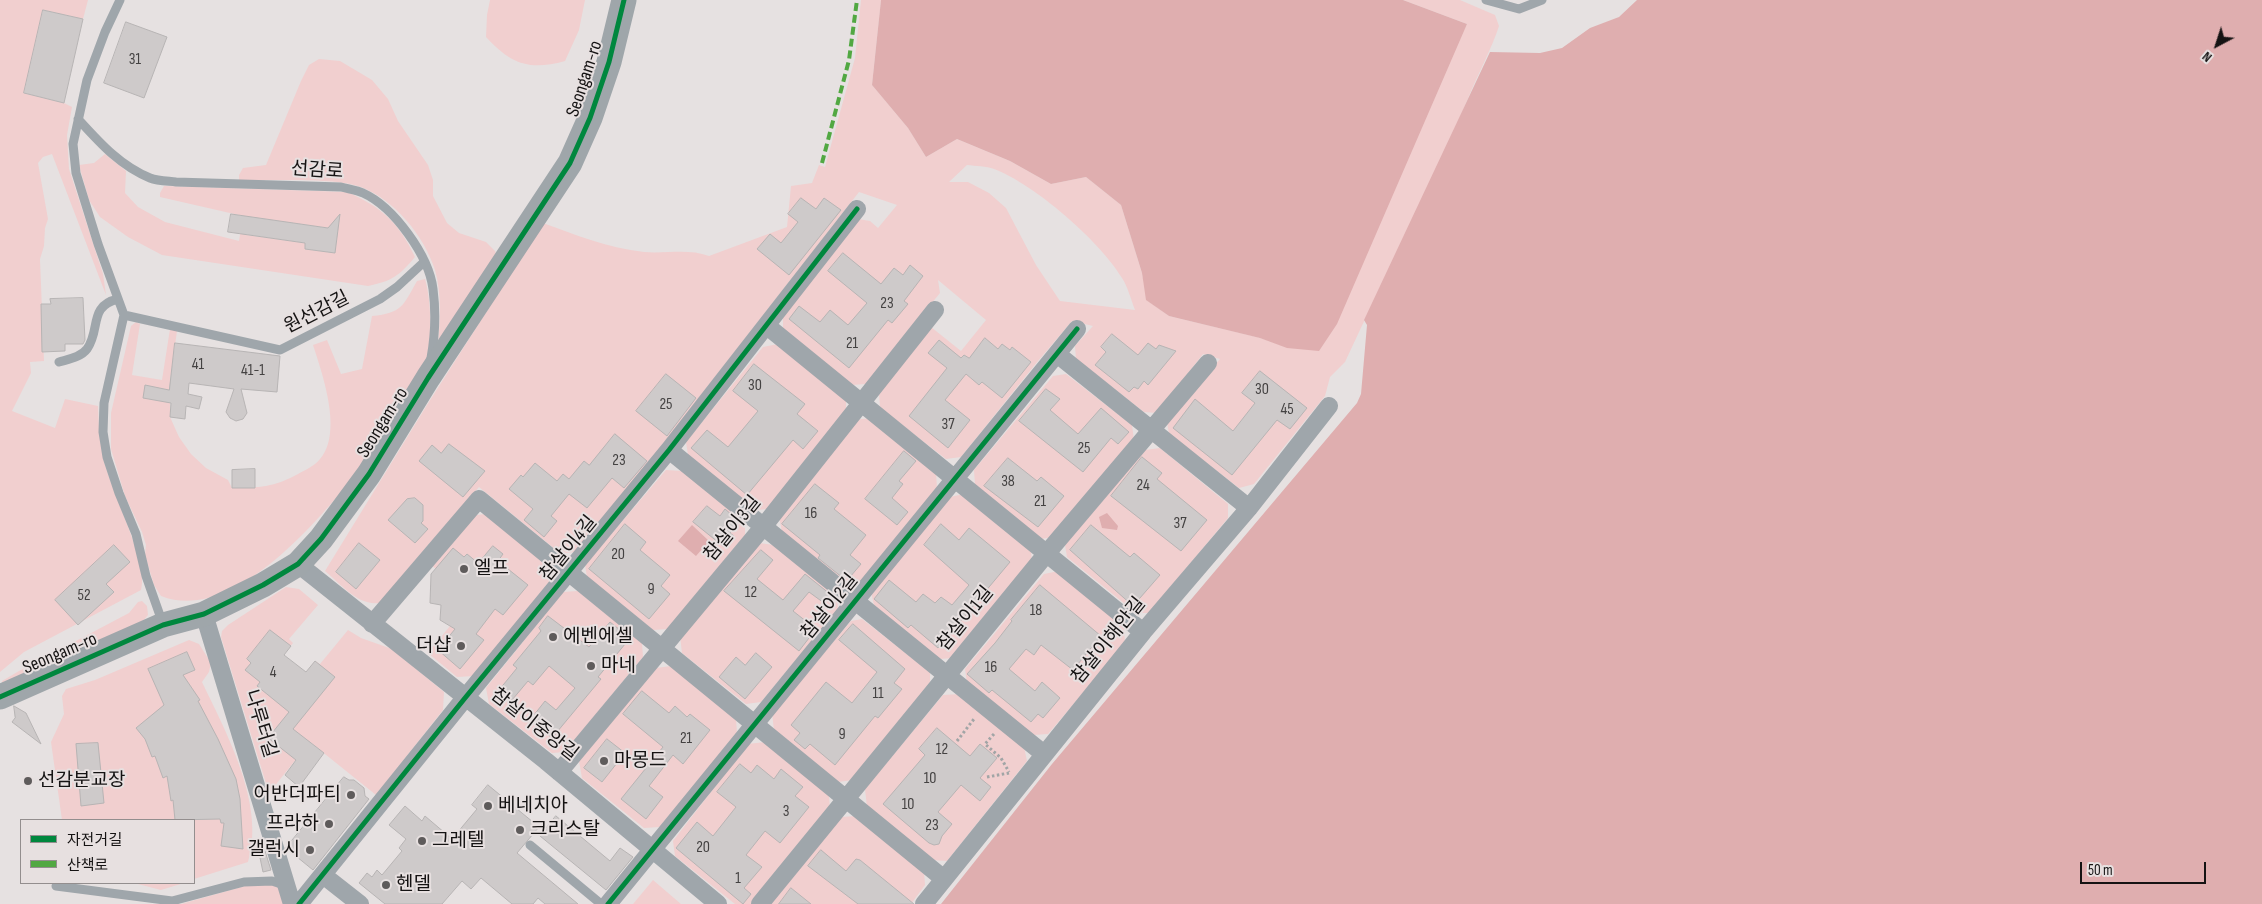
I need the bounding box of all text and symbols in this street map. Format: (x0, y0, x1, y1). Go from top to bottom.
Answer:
north arrow (2192, 20, 2242, 70)
street label: Seongam-ro (562, 38, 608, 120)
text: N (2199, 48, 2215, 66)
house number: 31 (129, 50, 141, 70)
street label: 선감로 (290, 158, 344, 184)
street label: 원선감길 (281, 287, 353, 339)
house number: 23 (880, 294, 894, 314)
house number: 21 (846, 334, 858, 354)
house number: 41 (192, 355, 204, 375)
house number: 41-1 (241, 361, 265, 381)
house number: 30 (748, 376, 762, 396)
house number: 30 (1255, 380, 1269, 400)
street label: Seongam-ro (352, 384, 414, 462)
house number: 25 (659, 395, 673, 415)
house number: 45 (1280, 400, 1294, 420)
house number: 37 (941, 415, 955, 435)
house number: 25 (1077, 439, 1091, 459)
house number: 23 (612, 451, 626, 471)
house number: 38 (1001, 472, 1015, 492)
house number: 24 (1136, 476, 1150, 496)
street label: 참살이3길 (700, 492, 766, 566)
house number: 21 (1034, 492, 1046, 512)
house number: 16 (805, 504, 817, 524)
street label: 참살이4길 (536, 512, 602, 586)
house number: 37 (1173, 514, 1187, 534)
house number: 20 (611, 545, 625, 565)
place label: 엘프 (474, 558, 509, 580)
marker: 엘프 (458, 563, 470, 575)
street label: 참살이2길 (797, 570, 863, 644)
house number: 9 (647, 580, 655, 600)
street label: 참살이1길 (933, 582, 999, 656)
house number: 12 (745, 583, 757, 603)
house number: 52 (77, 586, 91, 606)
street label: 참살이해안길 (1067, 593, 1151, 689)
house number: 18 (1030, 601, 1042, 621)
place label: 에벤에셀 (563, 626, 633, 648)
street label: Seongam-ro (19, 628, 101, 680)
marker: 에벤에셀 (547, 631, 559, 643)
place label: 더샵 (416, 635, 451, 657)
marker: 더샵 (455, 640, 467, 652)
place label: 마네 (601, 655, 636, 677)
house number: 16 (985, 658, 997, 678)
marker: 마네 (585, 660, 597, 672)
house number: 4 (270, 663, 276, 683)
street label: 참살이중앙길 (486, 684, 582, 766)
house number: 11 (872, 684, 884, 704)
street label: 나루터길 (239, 687, 281, 761)
house number: 9 (838, 725, 846, 745)
house number: 21 (680, 729, 692, 749)
house number: 12 (936, 740, 948, 760)
place label: 마몽드 (614, 750, 666, 772)
marker: 마몽드 (598, 755, 610, 767)
house number: 10 (924, 769, 936, 789)
place label: 선감분교장 (38, 770, 125, 792)
marker: 선감분교장 (22, 775, 34, 787)
place label: 어반더파티 (254, 784, 341, 806)
marker: 어반더파티 (345, 789, 357, 801)
place label: 베네치아 (498, 795, 568, 817)
house number: 10 (902, 795, 914, 815)
marker: 베네치아 (482, 800, 494, 812)
house number: 3 (783, 802, 789, 822)
place label: 프라하 (267, 813, 319, 835)
house number: 23 (925, 816, 939, 836)
marker: 프라하 (323, 818, 335, 830)
legend (20, 819, 195, 884)
place label: 크리스탈 (530, 819, 600, 841)
marker: 크리스탈 (514, 824, 526, 836)
place label: 그레텔 (432, 830, 484, 852)
text: 자전거길 (67, 831, 122, 850)
marker: 그레텔 (416, 835, 428, 847)
house number: 20 (696, 838, 710, 858)
place label: 갤럭시 (248, 839, 300, 861)
marker: 갤럭시 (304, 844, 316, 856)
scale bar (2082, 852, 2208, 884)
text: 산책로 (67, 856, 108, 875)
text: 50 m (2088, 861, 2113, 880)
house number: 1 (735, 869, 741, 889)
place label: 헨델 (396, 874, 431, 896)
marker: 헨델 (380, 879, 392, 891)

